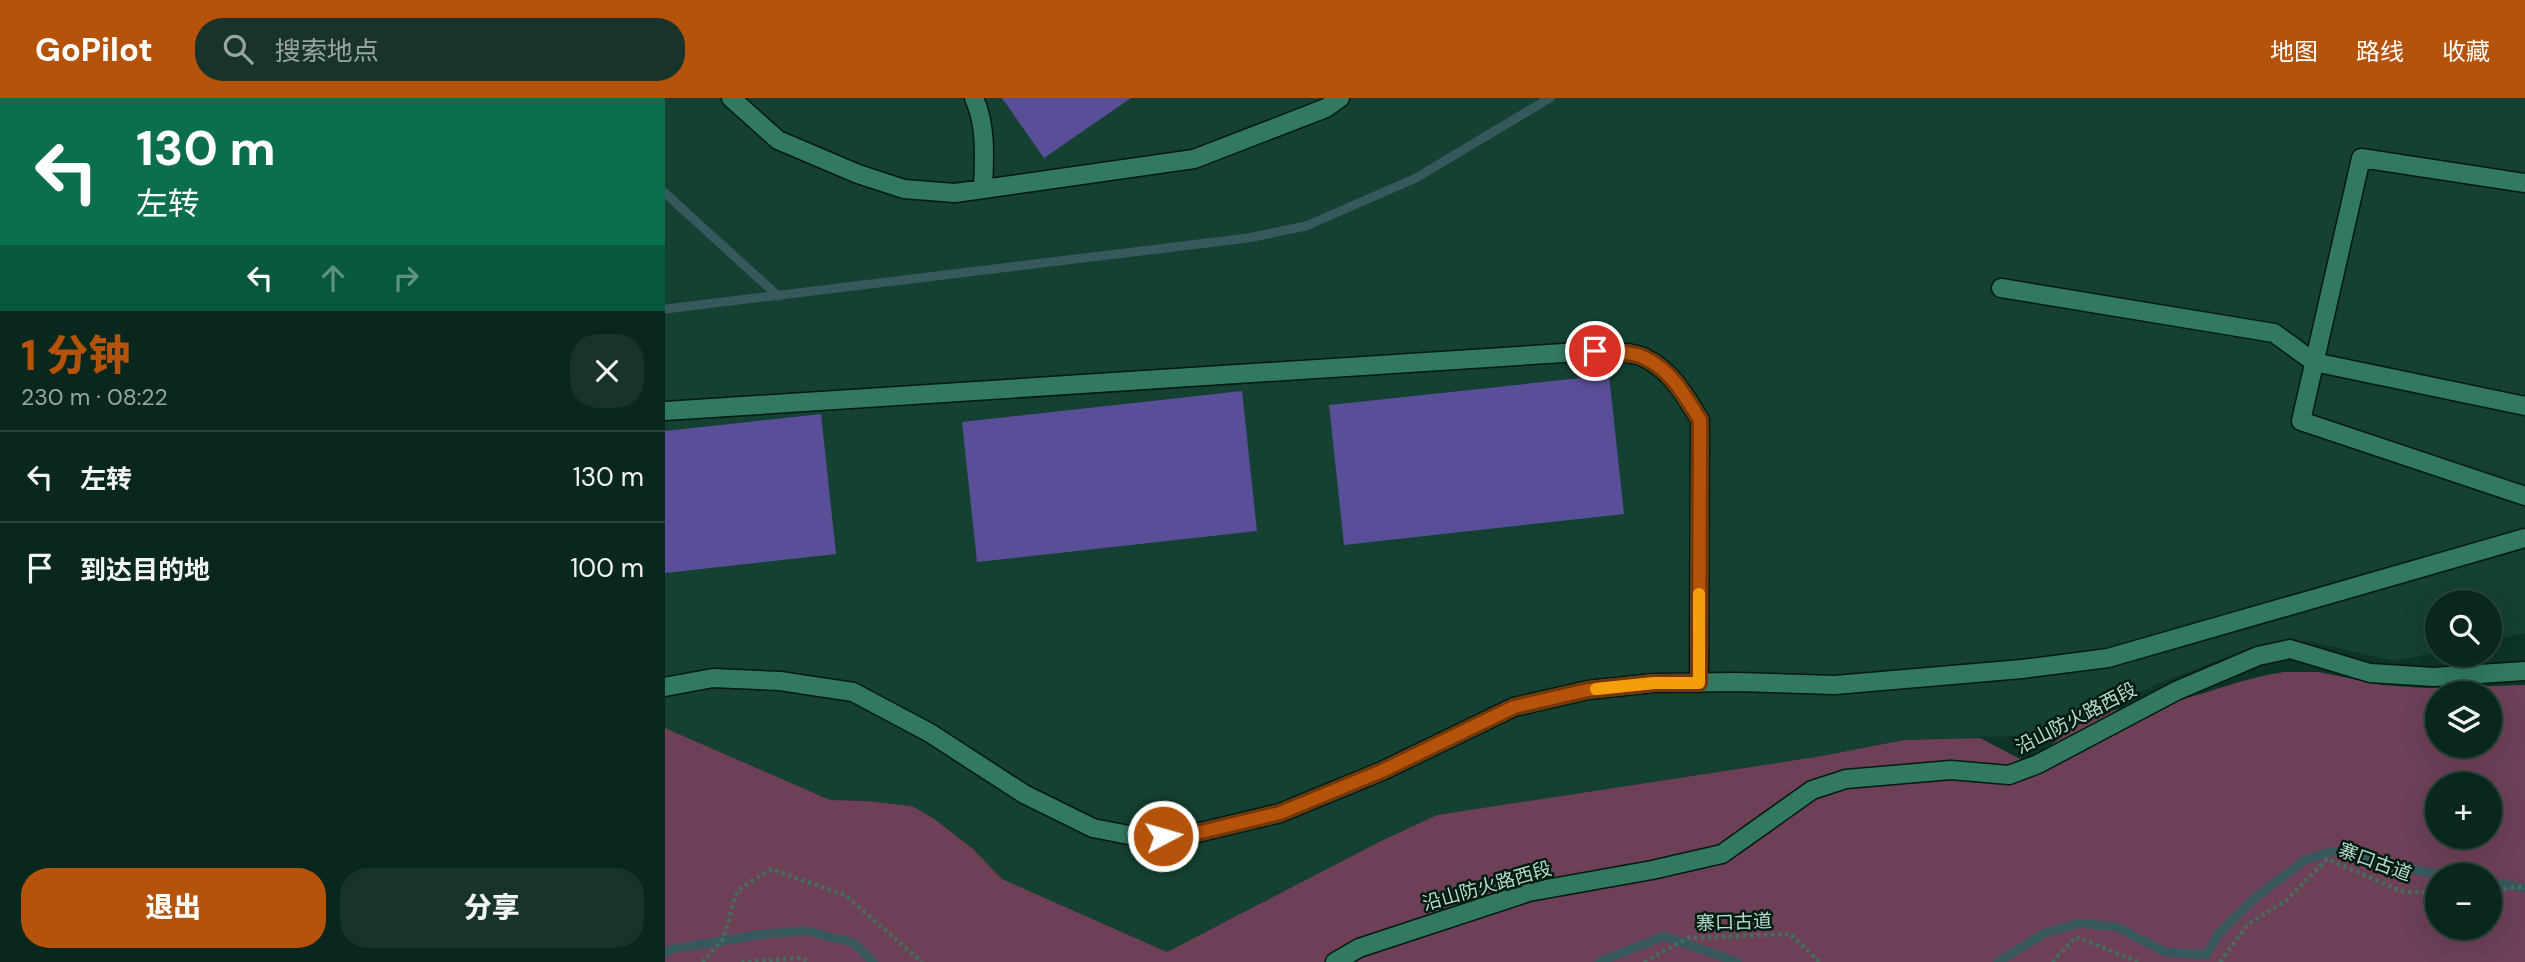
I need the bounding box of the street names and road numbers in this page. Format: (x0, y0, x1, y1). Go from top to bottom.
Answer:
street label: 沿山防火路西段 (2011, 677, 2141, 759)
street label: 寨口古道 (2335, 837, 2415, 887)
street label: 沿山防火路西段 (1420, 856, 1554, 916)
street label: 寨口古道 (1696, 908, 1772, 936)

